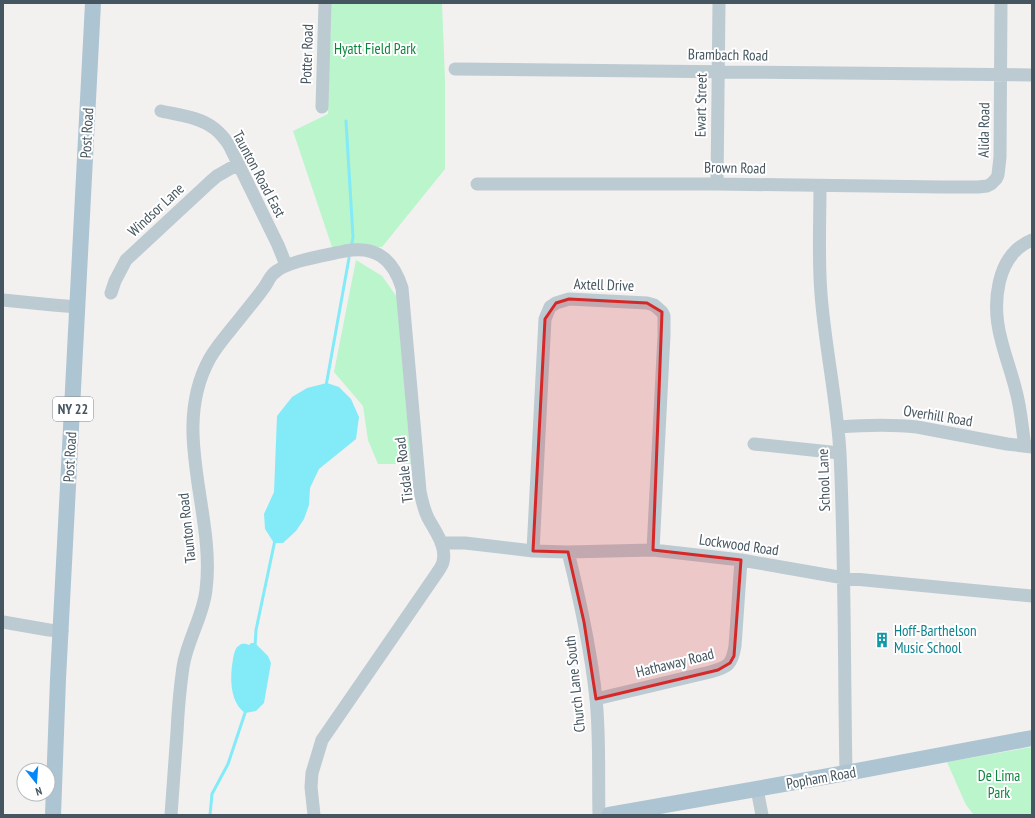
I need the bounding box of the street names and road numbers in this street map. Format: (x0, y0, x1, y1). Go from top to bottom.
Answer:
street label: Potter Road (296, 24, 317, 84)
street label: Brambach Road (688, 44, 768, 65)
street label: Ewart Street (690, 73, 711, 137)
street label: Alida Road (974, 102, 993, 158)
street label: Post Road (76, 107, 97, 159)
street label: Taunton Road East (229, 127, 290, 220)
street label: Brown Road (704, 157, 766, 178)
street label: Windsor Lane (124, 179, 188, 240)
street label: Axtell Drive (573, 274, 635, 295)
road number: NY 22 (53, 397, 93, 421)
street label: Overhill Road (902, 401, 974, 430)
street label: Post Road (59, 431, 80, 483)
street label: Tisdale Road (390, 436, 417, 504)
street label: School Lane (813, 448, 834, 512)
street label: Taunton Road (173, 492, 200, 564)
street label: Lockwood Road (698, 530, 780, 559)
street label: Church Lane South (560, 635, 589, 733)
street label: Hathaway Road (634, 644, 716, 681)
street label: Popham Road (785, 762, 857, 793)

